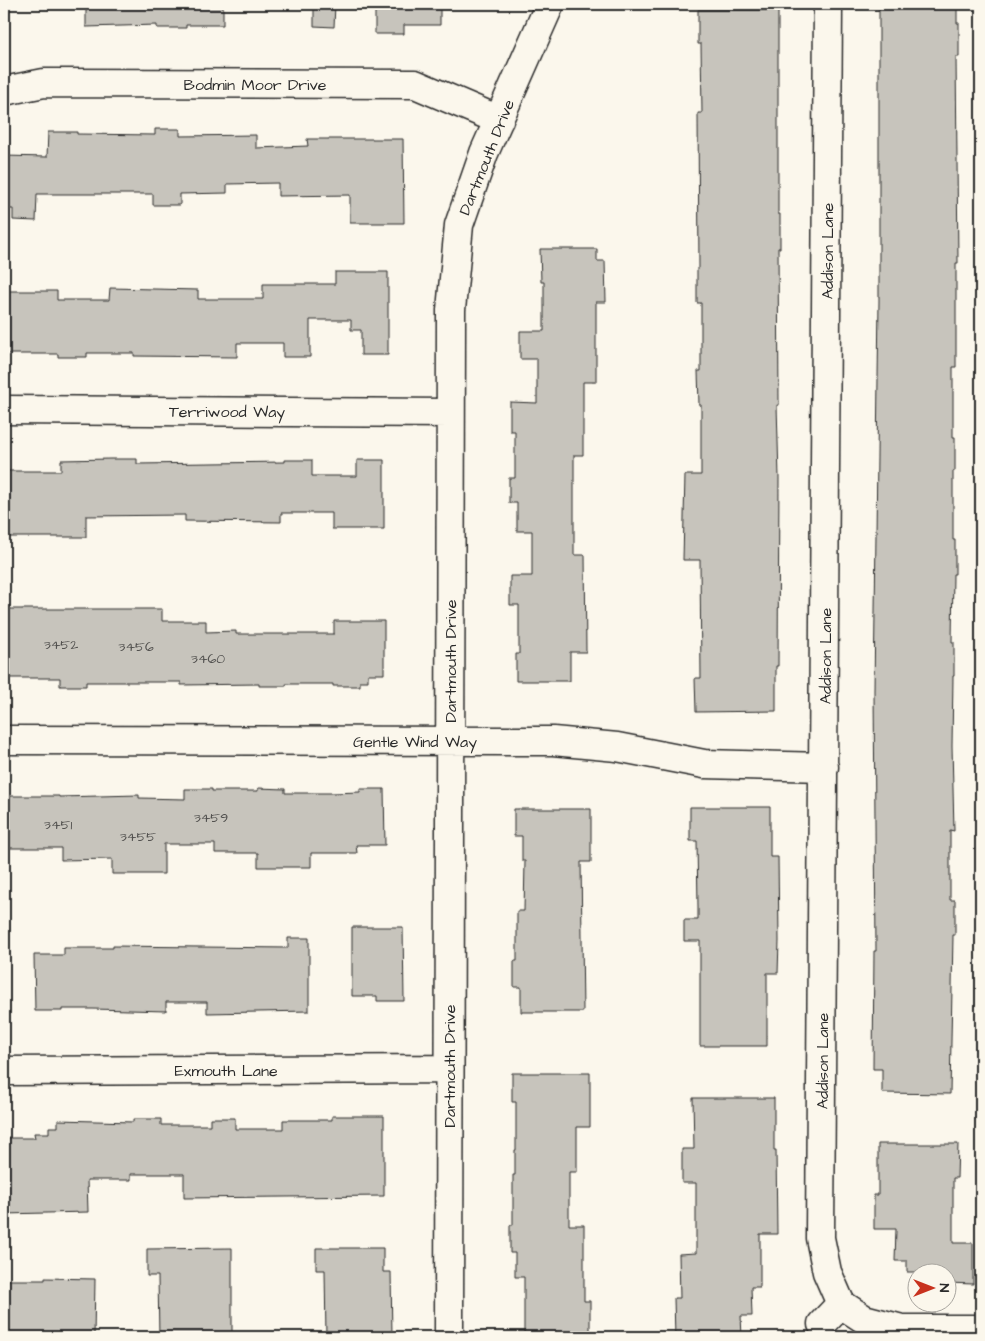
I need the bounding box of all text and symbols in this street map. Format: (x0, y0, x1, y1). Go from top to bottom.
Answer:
street label: Bodmin Moor Drive (184, 74, 327, 96)
street label: Dartmouth Drive (454, 96, 520, 218)
street label: Addison Lane (817, 202, 839, 299)
street label: Terriwood Way (169, 401, 285, 424)
street label: Dartmouth Drive (440, 599, 462, 722)
street label: Addison Lane (815, 607, 837, 704)
house number: 3452 (44, 635, 78, 655)
house number: 3456 (118, 637, 154, 657)
house number: 3460 (191, 649, 225, 669)
street label: Gentle Wind Way (353, 731, 477, 754)
house number: 3459 (194, 808, 228, 828)
house number: 3451 (44, 815, 72, 835)
house number: 3455 (120, 827, 156, 847)
street label: Dartmouth Drive (439, 1004, 461, 1127)
street label: Addison Lane (812, 1012, 834, 1109)
street label: Exmouth Lane (174, 1060, 278, 1082)
north arrow (908, 1264, 958, 1314)
text: N (934, 1284, 954, 1293)

